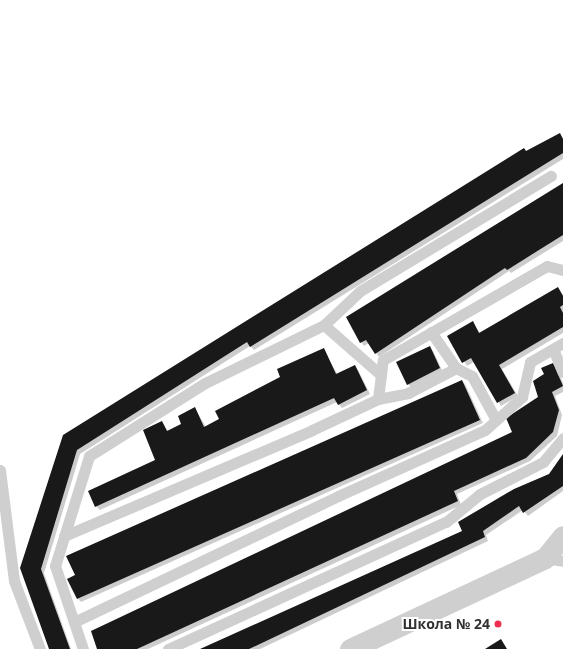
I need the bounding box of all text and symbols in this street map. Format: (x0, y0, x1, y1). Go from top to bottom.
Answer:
place label: Школа № 24 (402, 616, 490, 632)
marker: Школа № 24 (493, 619, 503, 629)

